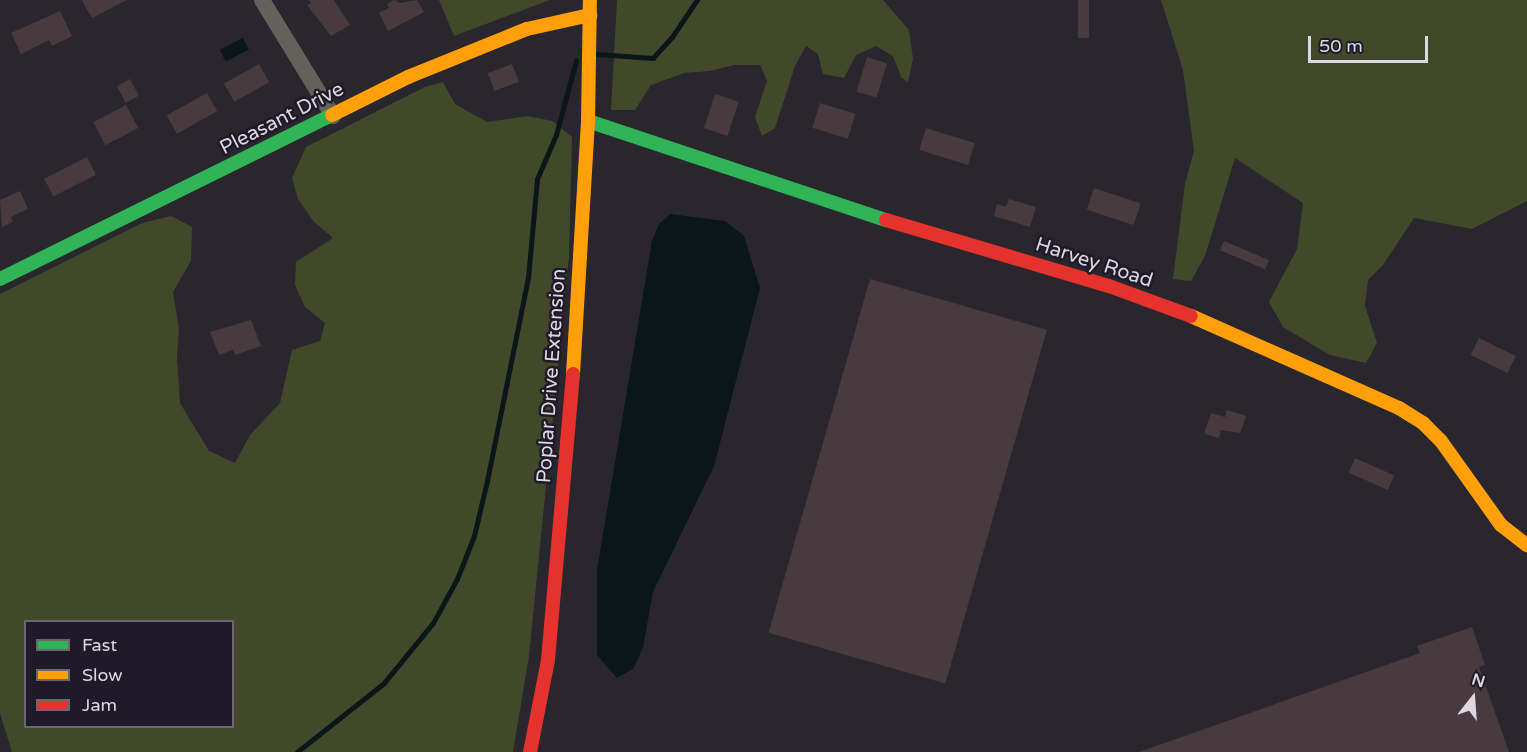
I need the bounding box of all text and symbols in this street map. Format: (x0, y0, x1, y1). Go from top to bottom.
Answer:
scale bar (1311, 24, 1431, 62)
text: 50 m (1319, 35, 1363, 57)
street label: Pleasant Drive (216, 77, 348, 161)
street label: Harvey Road (1032, 233, 1156, 293)
street label: Poplar Drive Extension (533, 268, 571, 484)
legend (24, 620, 234, 728)
text: Fast (82, 634, 117, 656)
text: Slow (82, 664, 123, 686)
north arrow (1443, 668, 1503, 728)
text: N (1469, 669, 1487, 692)
text: Jam (82, 694, 117, 716)

